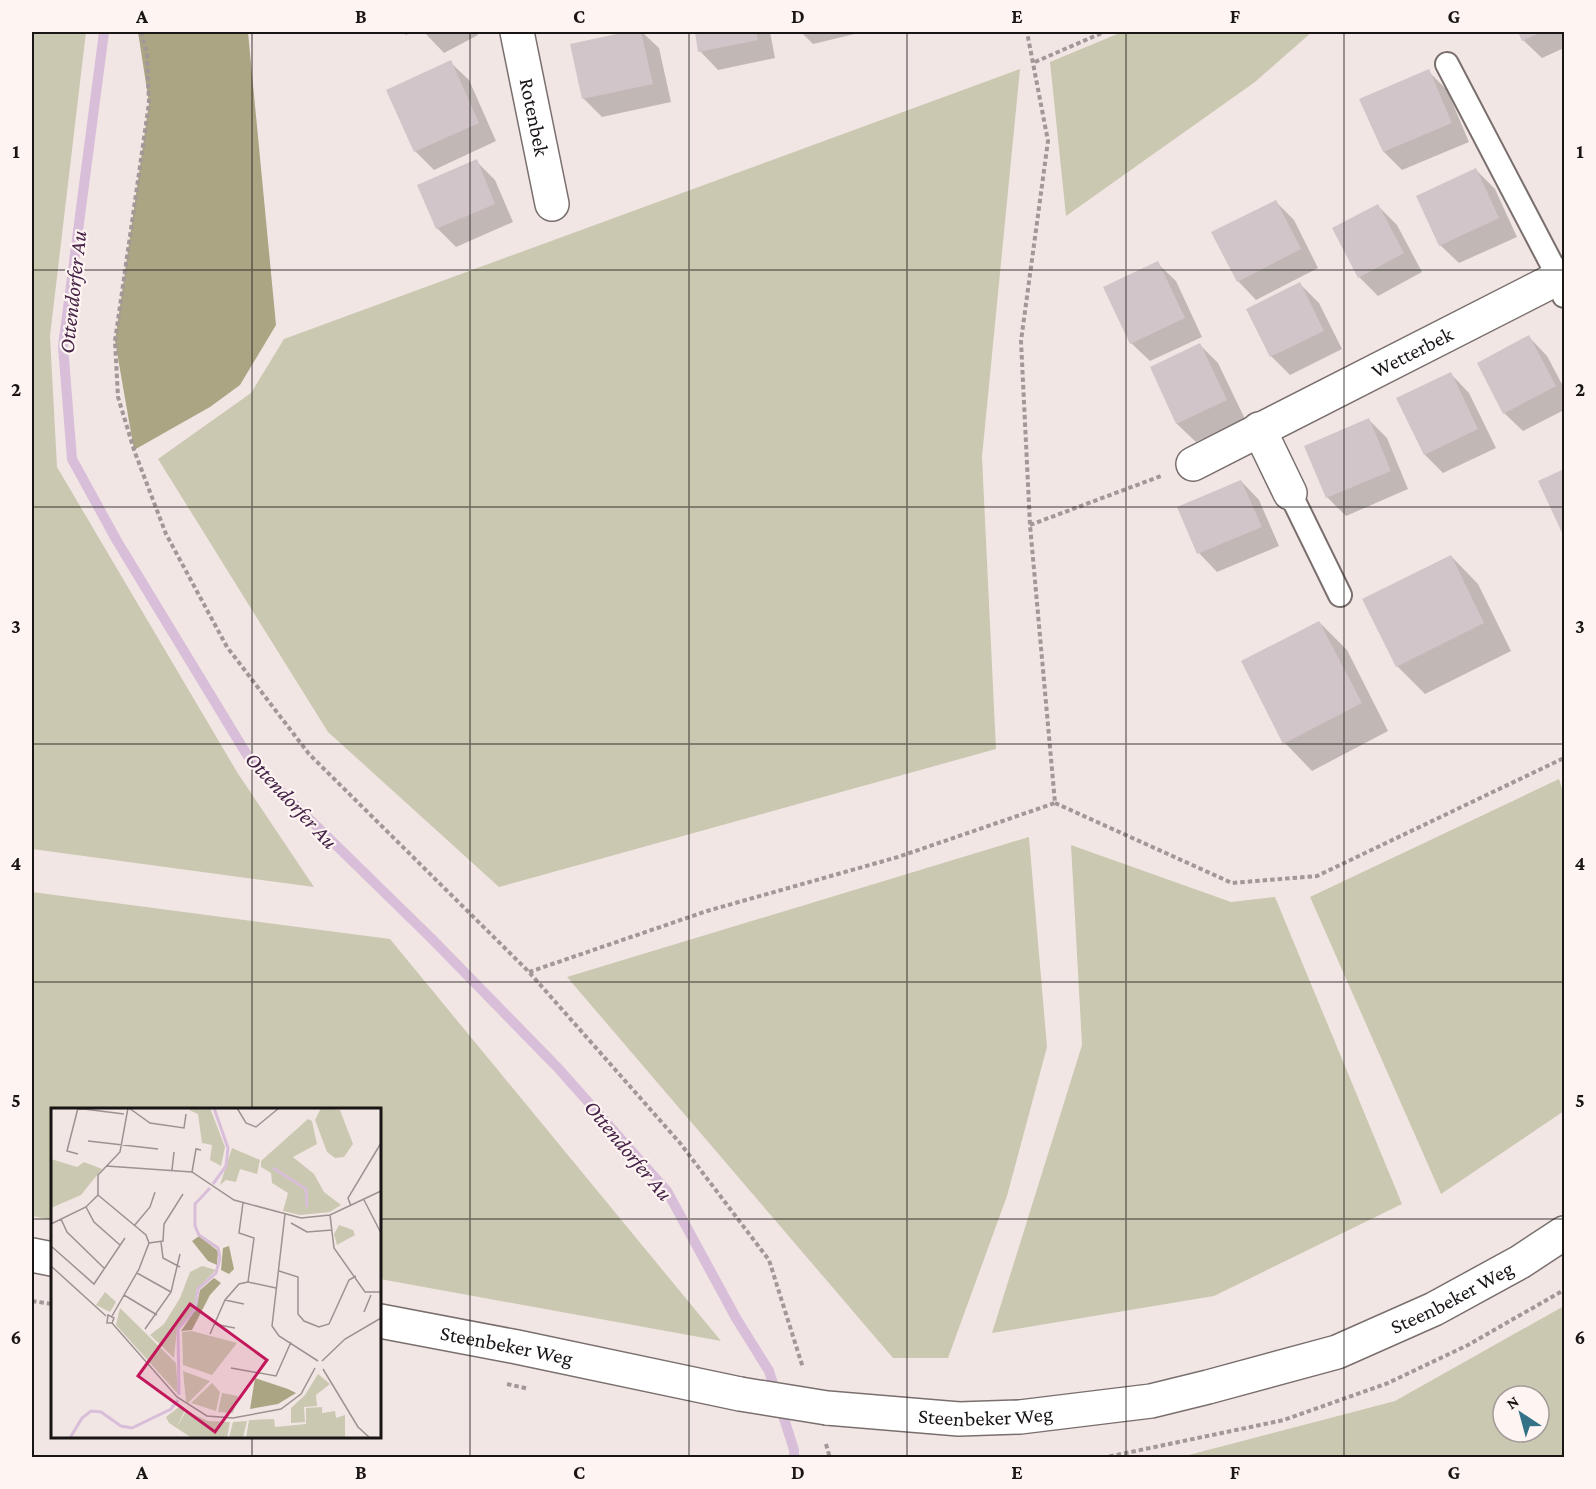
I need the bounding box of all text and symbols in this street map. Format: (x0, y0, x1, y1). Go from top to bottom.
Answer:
text: A (135, 5, 149, 27)
text: B (355, 5, 367, 27)
text: C (573, 5, 585, 27)
text: D (791, 5, 805, 27)
text: E (1011, 5, 1023, 27)
text: F (1230, 5, 1241, 27)
text: G (1448, 5, 1461, 27)
street label: Rotenbek (515, 76, 554, 158)
text: 1 (12, 140, 20, 162)
text: 1 (1576, 140, 1584, 162)
water label: Ottendorfer Au (54, 229, 91, 355)
street label: Wetterbek (1368, 322, 1457, 383)
text: 2 (11, 378, 21, 400)
text: 2 (1575, 378, 1585, 400)
text: 3 (11, 615, 21, 637)
text: 3 (1575, 615, 1585, 637)
water label: Ottendorfer Au (240, 747, 343, 854)
text: 4 (11, 852, 22, 874)
text: 4 (1575, 852, 1586, 874)
text: 5 (11, 1089, 21, 1111)
text: 5 (1575, 1089, 1585, 1111)
water label: Ottendorfer Au (579, 1095, 678, 1206)
inset map (51, 1108, 381, 1438)
street label: Steenbeker Weg (1387, 1256, 1517, 1339)
street label: Steenbeker Weg (438, 1321, 575, 1370)
text: 6 (11, 1326, 21, 1348)
text: 6 (1575, 1326, 1585, 1348)
north arrow (1491, 1384, 1551, 1444)
text: N (1503, 1392, 1522, 1412)
street label: Steenbeker Weg (917, 1401, 1054, 1431)
text: A (135, 1461, 149, 1483)
text: B (355, 1461, 367, 1483)
text: C (573, 1461, 585, 1483)
text: D (791, 1461, 805, 1483)
text: E (1011, 1461, 1023, 1483)
text: F (1230, 1461, 1241, 1483)
text: G (1448, 1461, 1461, 1483)

